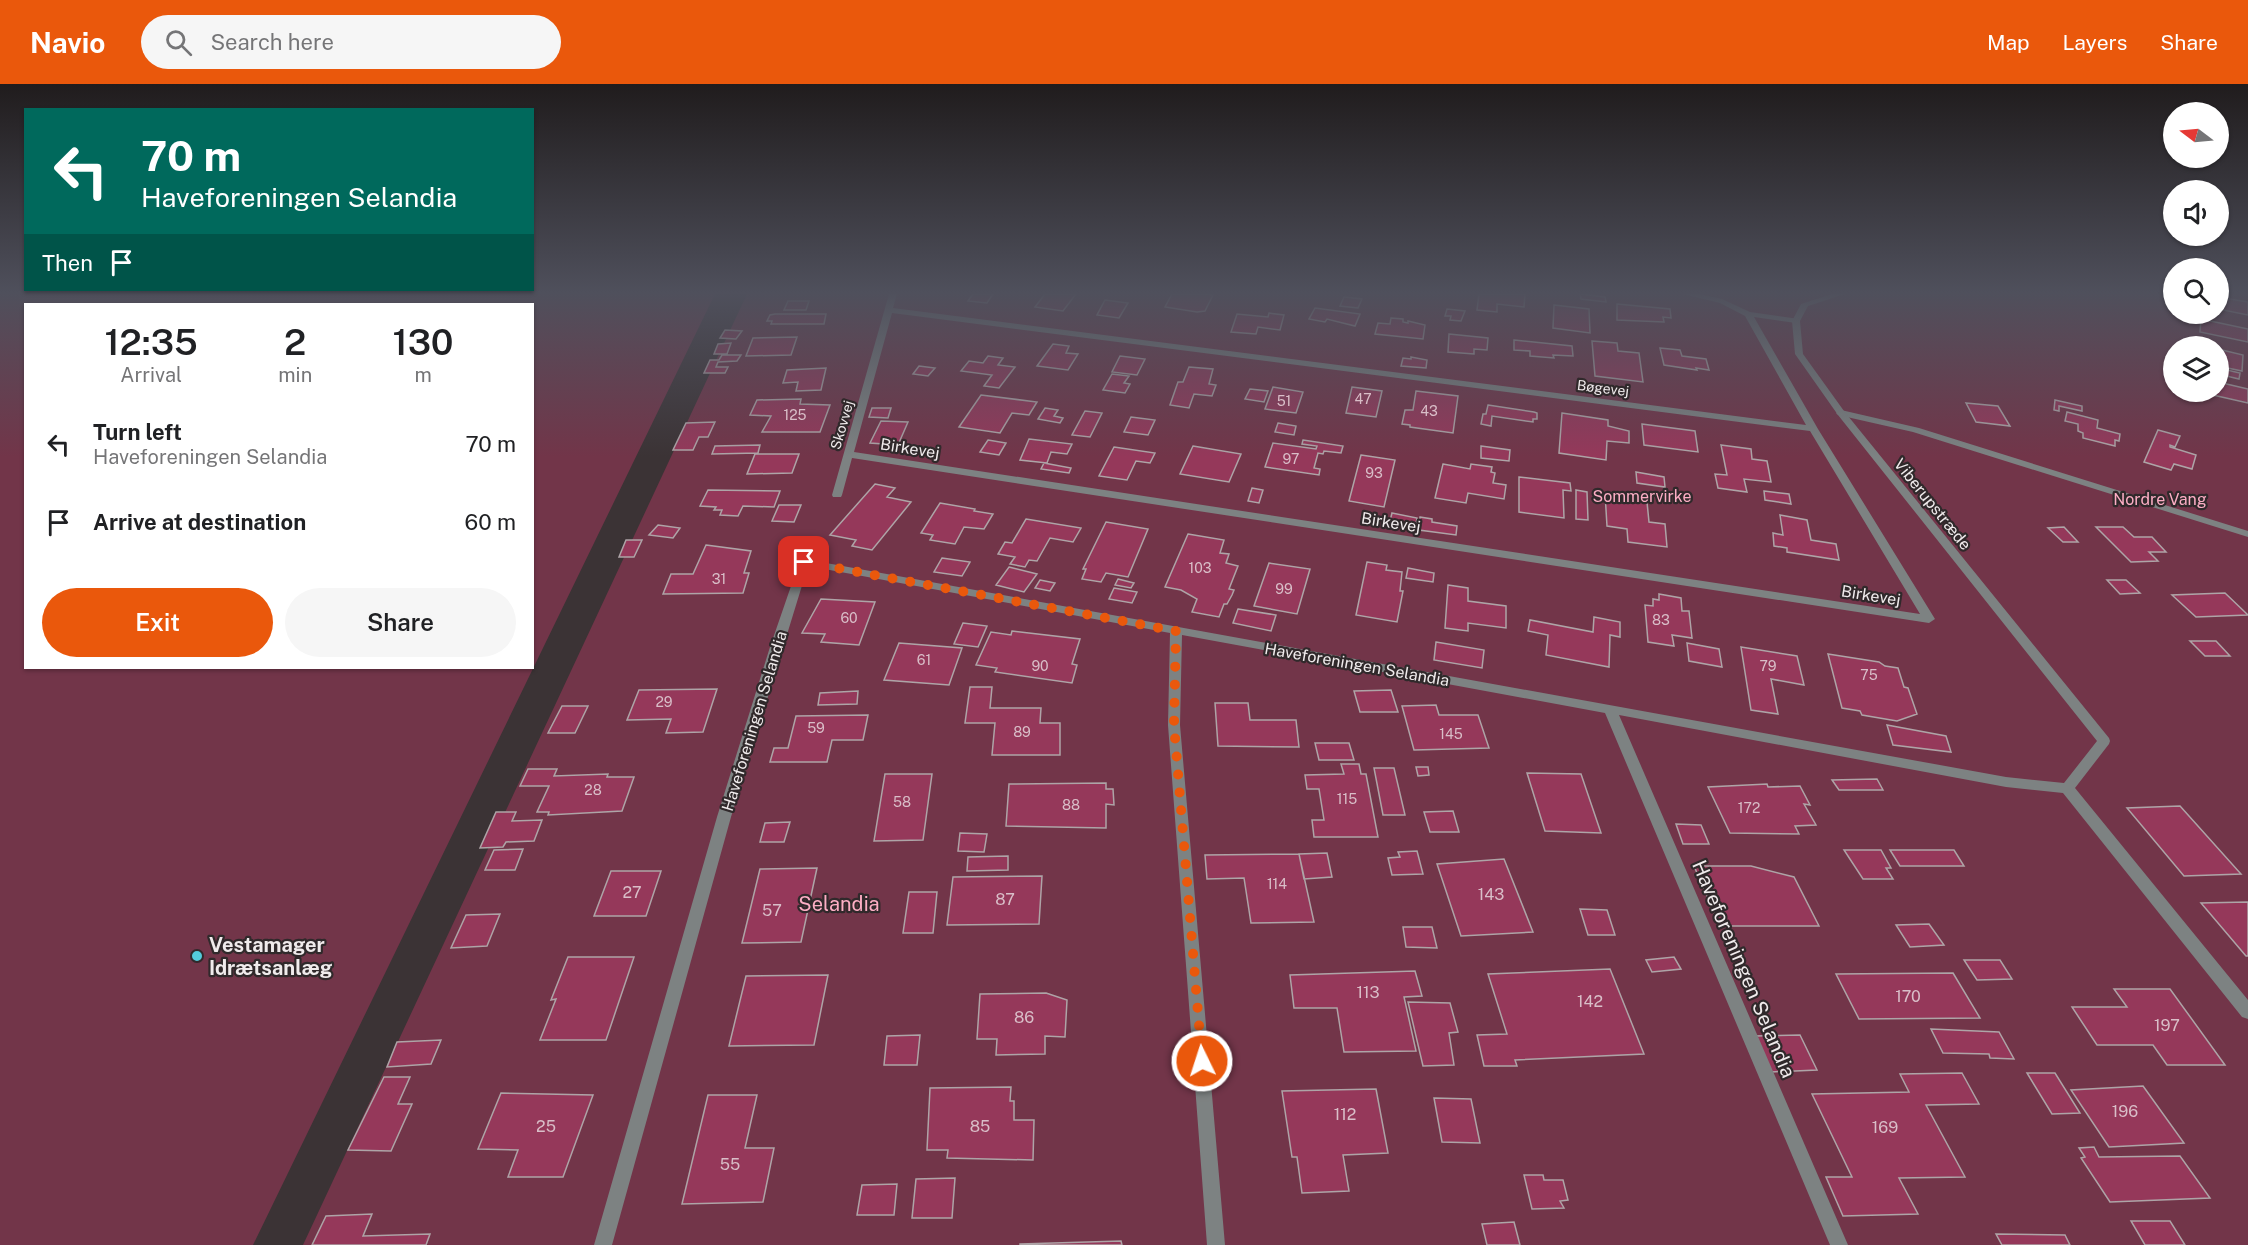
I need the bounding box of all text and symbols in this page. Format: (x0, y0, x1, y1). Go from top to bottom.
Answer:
search box (141, 15, 561, 69)
text: Navio (30, 26, 105, 59)
icon: search (162, 26, 195, 59)
text: Search here (210, 29, 334, 55)
text: Map (1987, 30, 2030, 55)
text: Layers (2063, 30, 2127, 55)
text: Share (2160, 30, 2218, 55)
north arrow (2163, 102, 2229, 168)
map controls (2163, 102, 2229, 402)
text: 70 m (141, 131, 241, 180)
icon: left (42, 132, 120, 210)
button: sound (2163, 180, 2229, 246)
text: Haveforeningen Selandia (141, 181, 457, 213)
icon: arrive (105, 246, 138, 279)
text: Then (42, 250, 93, 276)
button: search (2163, 258, 2229, 324)
text: 12:35 (104, 321, 198, 363)
text: 2 (284, 321, 306, 363)
text: 130 (393, 321, 454, 363)
button: layers (2163, 336, 2229, 402)
text: Arrival (120, 363, 182, 387)
text: min (278, 363, 312, 387)
text: m (414, 363, 432, 387)
street label: Bøgevej (1576, 377, 1630, 399)
house number: 47 (1354, 391, 1372, 407)
house number: 51 (1277, 393, 1291, 409)
street label: Skovvej (827, 399, 857, 451)
house number: 43 (1420, 403, 1438, 419)
house number: 125 (783, 407, 807, 423)
text: Turn left (93, 419, 182, 445)
icon: left (42, 428, 75, 461)
text: 70 m (465, 431, 516, 457)
street label: Birkevej (879, 434, 941, 463)
text: Haveforeningen Selandia (93, 445, 327, 469)
house number: 97 (1283, 451, 1299, 467)
street label: Viberupstræde (1890, 455, 1975, 554)
house number: 93 (1365, 465, 1383, 481)
park label: Sommervirke (1592, 487, 1692, 506)
park label: Nordre Vang (2113, 490, 2207, 509)
icon: arrive (42, 506, 75, 539)
street label: Birkevej (1360, 508, 1422, 537)
text: Arrive at destination (93, 509, 306, 535)
text: 60 m (465, 509, 516, 535)
pin (778, 536, 829, 587)
icon: arrive (787, 545, 820, 578)
house number: 103 (1189, 560, 1212, 576)
house number: 31 (712, 571, 726, 587)
house number: 99 (1275, 581, 1293, 597)
street label: Birkevej (1840, 581, 1902, 610)
button: Exit (42, 588, 273, 657)
button: Share (285, 588, 516, 657)
house number: 60 (840, 610, 858, 626)
house number: 83 (1652, 612, 1670, 628)
street label: Haveforeningen Selandia (718, 629, 791, 814)
street label: Haveforeningen Selandia (1263, 639, 1451, 690)
house number: 61 (917, 652, 931, 668)
house number: 90 (1031, 658, 1049, 674)
house number: 79 (1760, 658, 1777, 674)
house number: 75 (1860, 667, 1878, 683)
house number: 29 (655, 694, 673, 710)
house number: 59 (807, 720, 825, 736)
house number: 89 (1013, 724, 1031, 740)
house number: 145 (1439, 726, 1463, 742)
house number: 28 (584, 782, 602, 798)
house number: 115 (1337, 791, 1357, 807)
house number: 58 (893, 794, 911, 810)
house number: 88 (1062, 797, 1080, 813)
house number: 172 (1738, 800, 1760, 816)
street label: Haveforeningen Selandia (1687, 856, 1801, 1082)
house number: 114 (1267, 876, 1287, 892)
house number: 27 (622, 883, 642, 902)
house number: 143 (1478, 885, 1504, 904)
house number: 87 (995, 890, 1015, 909)
park label: Selandia (798, 892, 880, 916)
house number: 57 (762, 901, 782, 920)
place label: Vestamager Idrætsanlæg (209, 933, 333, 980)
marker: Vestamager Idrætsanlæg (190, 949, 204, 963)
house number: 113 (1356, 983, 1380, 1002)
house number: 170 (1895, 987, 1921, 1006)
house number: 142 (1577, 992, 1603, 1011)
house number: 86 (1014, 1008, 1034, 1027)
house number: 197 (2154, 1016, 2180, 1035)
position arrow (1170, 1029, 1234, 1093)
house number: 196 (2112, 1102, 2138, 1121)
house number: 112 (1334, 1105, 1356, 1124)
house number: 25 (536, 1117, 556, 1136)
house number: 85 (970, 1117, 990, 1136)
house number: 169 (1872, 1118, 1898, 1137)
house number: 55 (720, 1155, 740, 1174)

